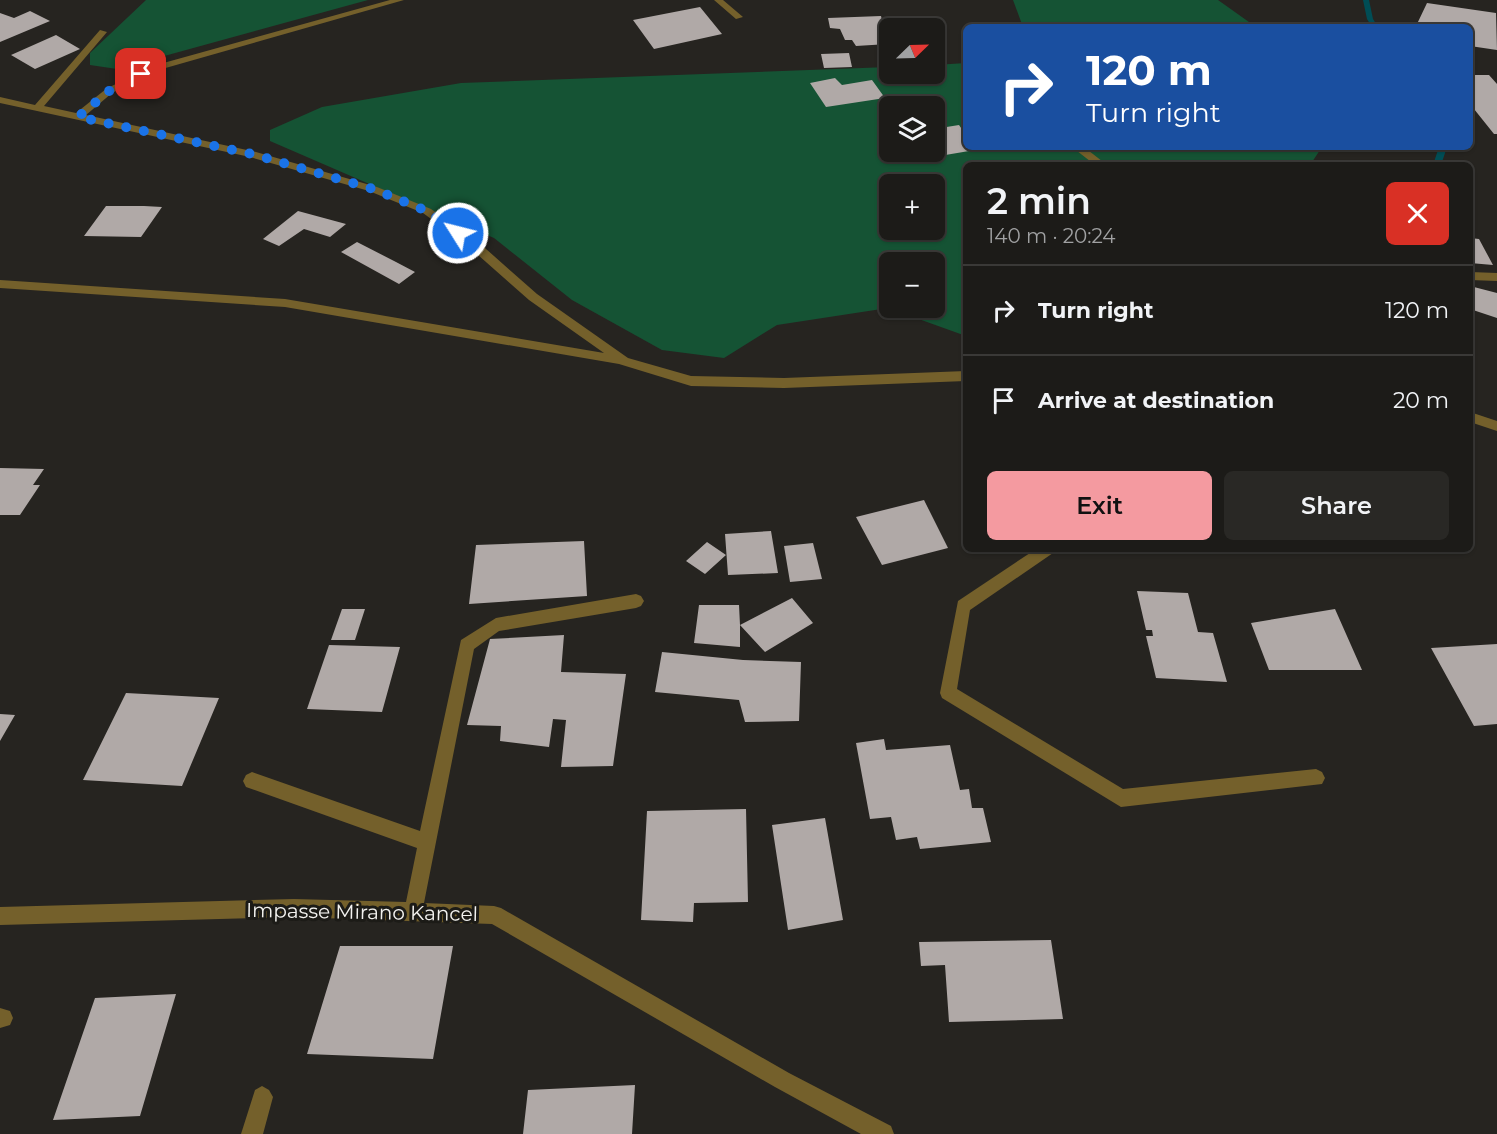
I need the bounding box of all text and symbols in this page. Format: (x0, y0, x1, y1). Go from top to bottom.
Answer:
north arrow (879, 18, 945, 84)
map controls (879, 18, 945, 318)
text: 120 m (1086, 44, 1212, 96)
pin (115, 48, 166, 99)
icon: right (987, 48, 1065, 126)
icon: arrive (124, 57, 157, 90)
button: layers (879, 96, 945, 162)
text: Turn right (1086, 96, 1221, 129)
button: + (879, 174, 945, 240)
text: 2 min (987, 179, 1091, 223)
button: close (1386, 182, 1449, 245)
position arrow (426, 201, 490, 265)
text: 140 m · 20:24 (987, 224, 1116, 248)
button: − (879, 252, 945, 318)
icon: right (987, 294, 1020, 327)
text: Turn right (1038, 297, 1153, 324)
text: 120 m (1385, 297, 1449, 324)
icon: arrive (987, 384, 1020, 417)
text: Arrive at destination (1038, 387, 1274, 414)
text: 20 m (1393, 387, 1449, 414)
button: Exit (987, 471, 1212, 540)
button: Share (1224, 471, 1449, 540)
street label: Impasse Mirano Kancel (246, 898, 478, 926)

